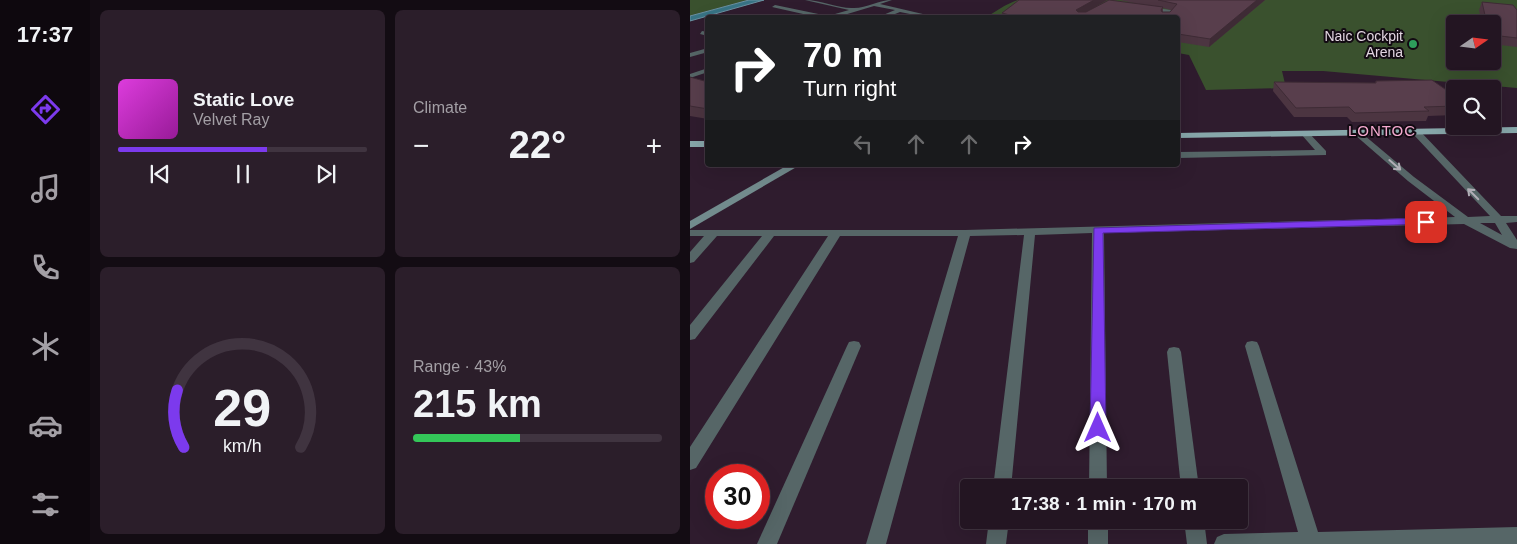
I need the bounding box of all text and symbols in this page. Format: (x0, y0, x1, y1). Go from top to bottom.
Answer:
north arrow (1446, 15, 1501, 70)
map controls (1446, 15, 1501, 135)
text: 17:37 (17, 22, 73, 47)
place label: Naic Cockpit Arena (1324, 28, 1403, 60)
icon: right (720, 35, 785, 100)
text: 70 m (803, 35, 883, 74)
marker: Naic Cockpit Arena (1407, 38, 1419, 50)
text: Turn right (803, 76, 896, 101)
button: search (1446, 80, 1501, 135)
text: Static Love (193, 89, 294, 110)
icon: directions (28, 92, 63, 127)
text: Climate (413, 99, 467, 116)
text: Velvet Ray (193, 111, 269, 128)
district label: LONTOC (1348, 122, 1416, 139)
text: 22° (509, 124, 566, 166)
text: − (413, 130, 429, 161)
text: + (646, 130, 662, 161)
icon: left (849, 130, 877, 158)
icon: ahead (902, 130, 930, 158)
icon: ahead (955, 130, 983, 158)
icon: right (1008, 130, 1036, 158)
one-way arrow (1388, 159, 1401, 170)
icon: previous (146, 160, 174, 188)
icon: pause (229, 160, 257, 188)
icon: next (312, 160, 340, 188)
icon: music (28, 171, 63, 206)
one-way arrow (1467, 188, 1479, 200)
pin (1405, 201, 1447, 243)
icon: arrive (1412, 208, 1440, 236)
icon: phone (28, 250, 63, 285)
icon: climate (28, 329, 63, 364)
text: Range · 43% (413, 358, 506, 375)
text: 29 (214, 379, 271, 437)
text: 215 km (413, 383, 542, 425)
position arrow (1071, 401, 1123, 453)
icon: car (28, 408, 63, 443)
text: km/h (223, 436, 262, 456)
speed limit sign: 30 (705, 464, 770, 529)
icon: filters (28, 487, 63, 522)
text: 17:38 · 1 min · 170 m (1011, 493, 1197, 514)

